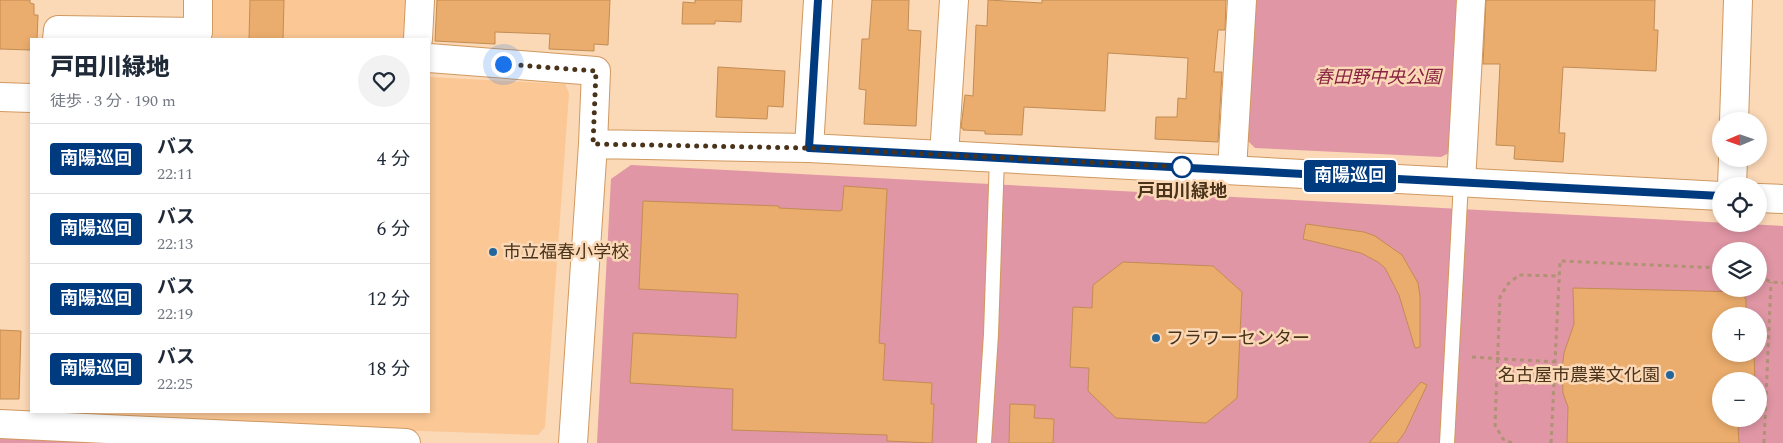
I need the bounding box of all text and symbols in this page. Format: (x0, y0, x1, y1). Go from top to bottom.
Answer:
text: 戸田川緑地 (50, 50, 170, 86)
your location (491, 52, 516, 77)
button: heart (358, 55, 410, 107)
park label: 春田野中央公園 (1315, 64, 1444, 91)
text: 徒歩 · 3 分 · 190 m (50, 89, 176, 113)
north arrow (1712, 112, 1768, 168)
map controls (1712, 112, 1767, 427)
text: バス (157, 133, 195, 162)
text: 南陽巡回 (60, 145, 132, 172)
text: 4 分 (377, 145, 410, 174)
marker: 戸田川緑地 (1171, 156, 1193, 178)
line badge: 南陽巡回 (1315, 160, 1385, 192)
text: 22:11 (157, 162, 193, 186)
text: 南陽巡回 (1314, 162, 1386, 189)
button: locate (1712, 177, 1767, 232)
place label: 戸田川緑地 (1137, 178, 1227, 205)
text: バス (157, 203, 195, 232)
text: 南陽巡回 (60, 215, 132, 242)
text: 6 分 (377, 215, 410, 244)
text: 22:13 (157, 232, 193, 256)
place label: 市立福春小学校 (503, 239, 629, 266)
button: layers (1712, 242, 1767, 297)
marker: 市立福春小学校 (487, 246, 499, 258)
text: バス (157, 273, 195, 302)
text: 南陽巡回 (60, 285, 132, 312)
text: 12 分 (367, 285, 410, 314)
text: 22:19 (157, 302, 193, 326)
button: + (1712, 307, 1767, 362)
place label: フラワーセンター (1166, 325, 1310, 352)
marker: フラワーセンター (1150, 332, 1162, 344)
text: バス (157, 343, 195, 372)
text: 南陽巡回 (60, 355, 132, 382)
text: 18 分 (367, 355, 410, 384)
place label: 名古屋市農業文化園 (1498, 362, 1660, 389)
marker: 名古屋市農業文化園 (1664, 369, 1676, 381)
text: 22:25 (157, 372, 193, 396)
button: − (1712, 372, 1767, 427)

